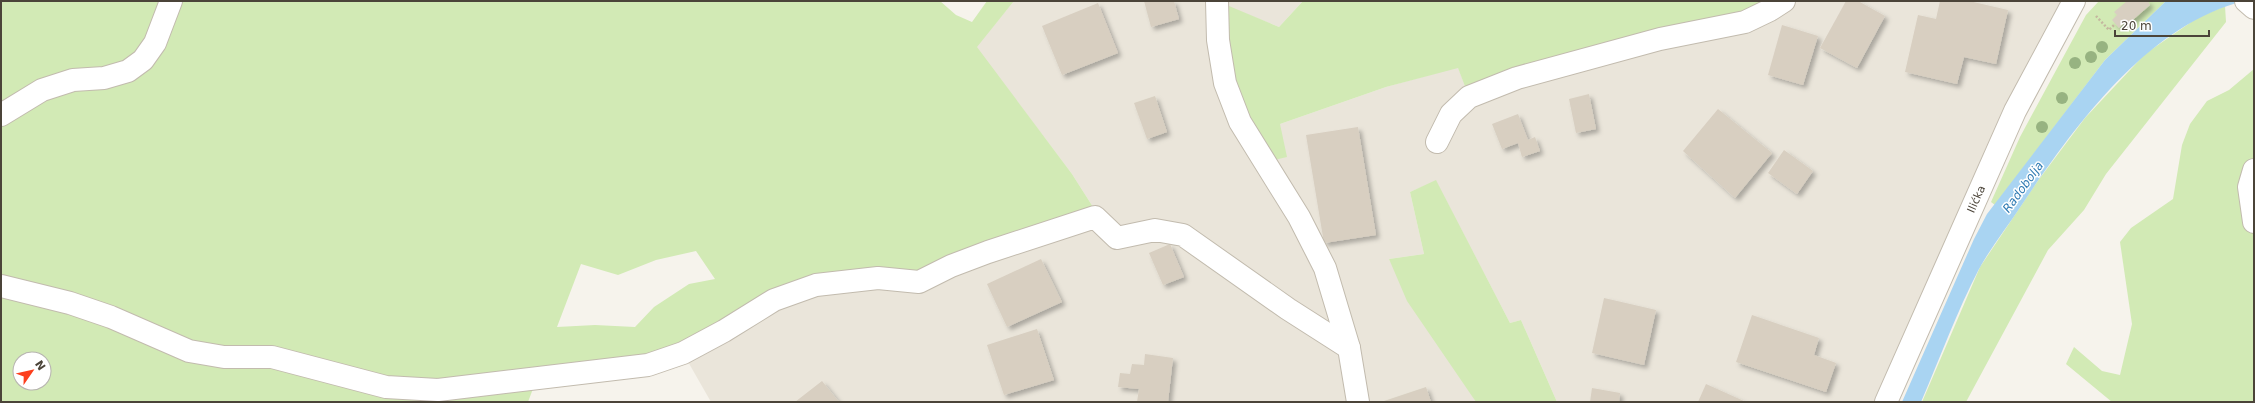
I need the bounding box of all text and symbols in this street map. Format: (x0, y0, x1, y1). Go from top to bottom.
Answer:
scale bar (2115, 12, 2209, 38)
text: 20 m (2121, 19, 2152, 33)
water label: Radobolja (2000, 159, 2046, 215)
street label: Ilićka (1964, 183, 1988, 215)
north arrow (12, 351, 52, 391)
text: N (32, 358, 48, 373)

